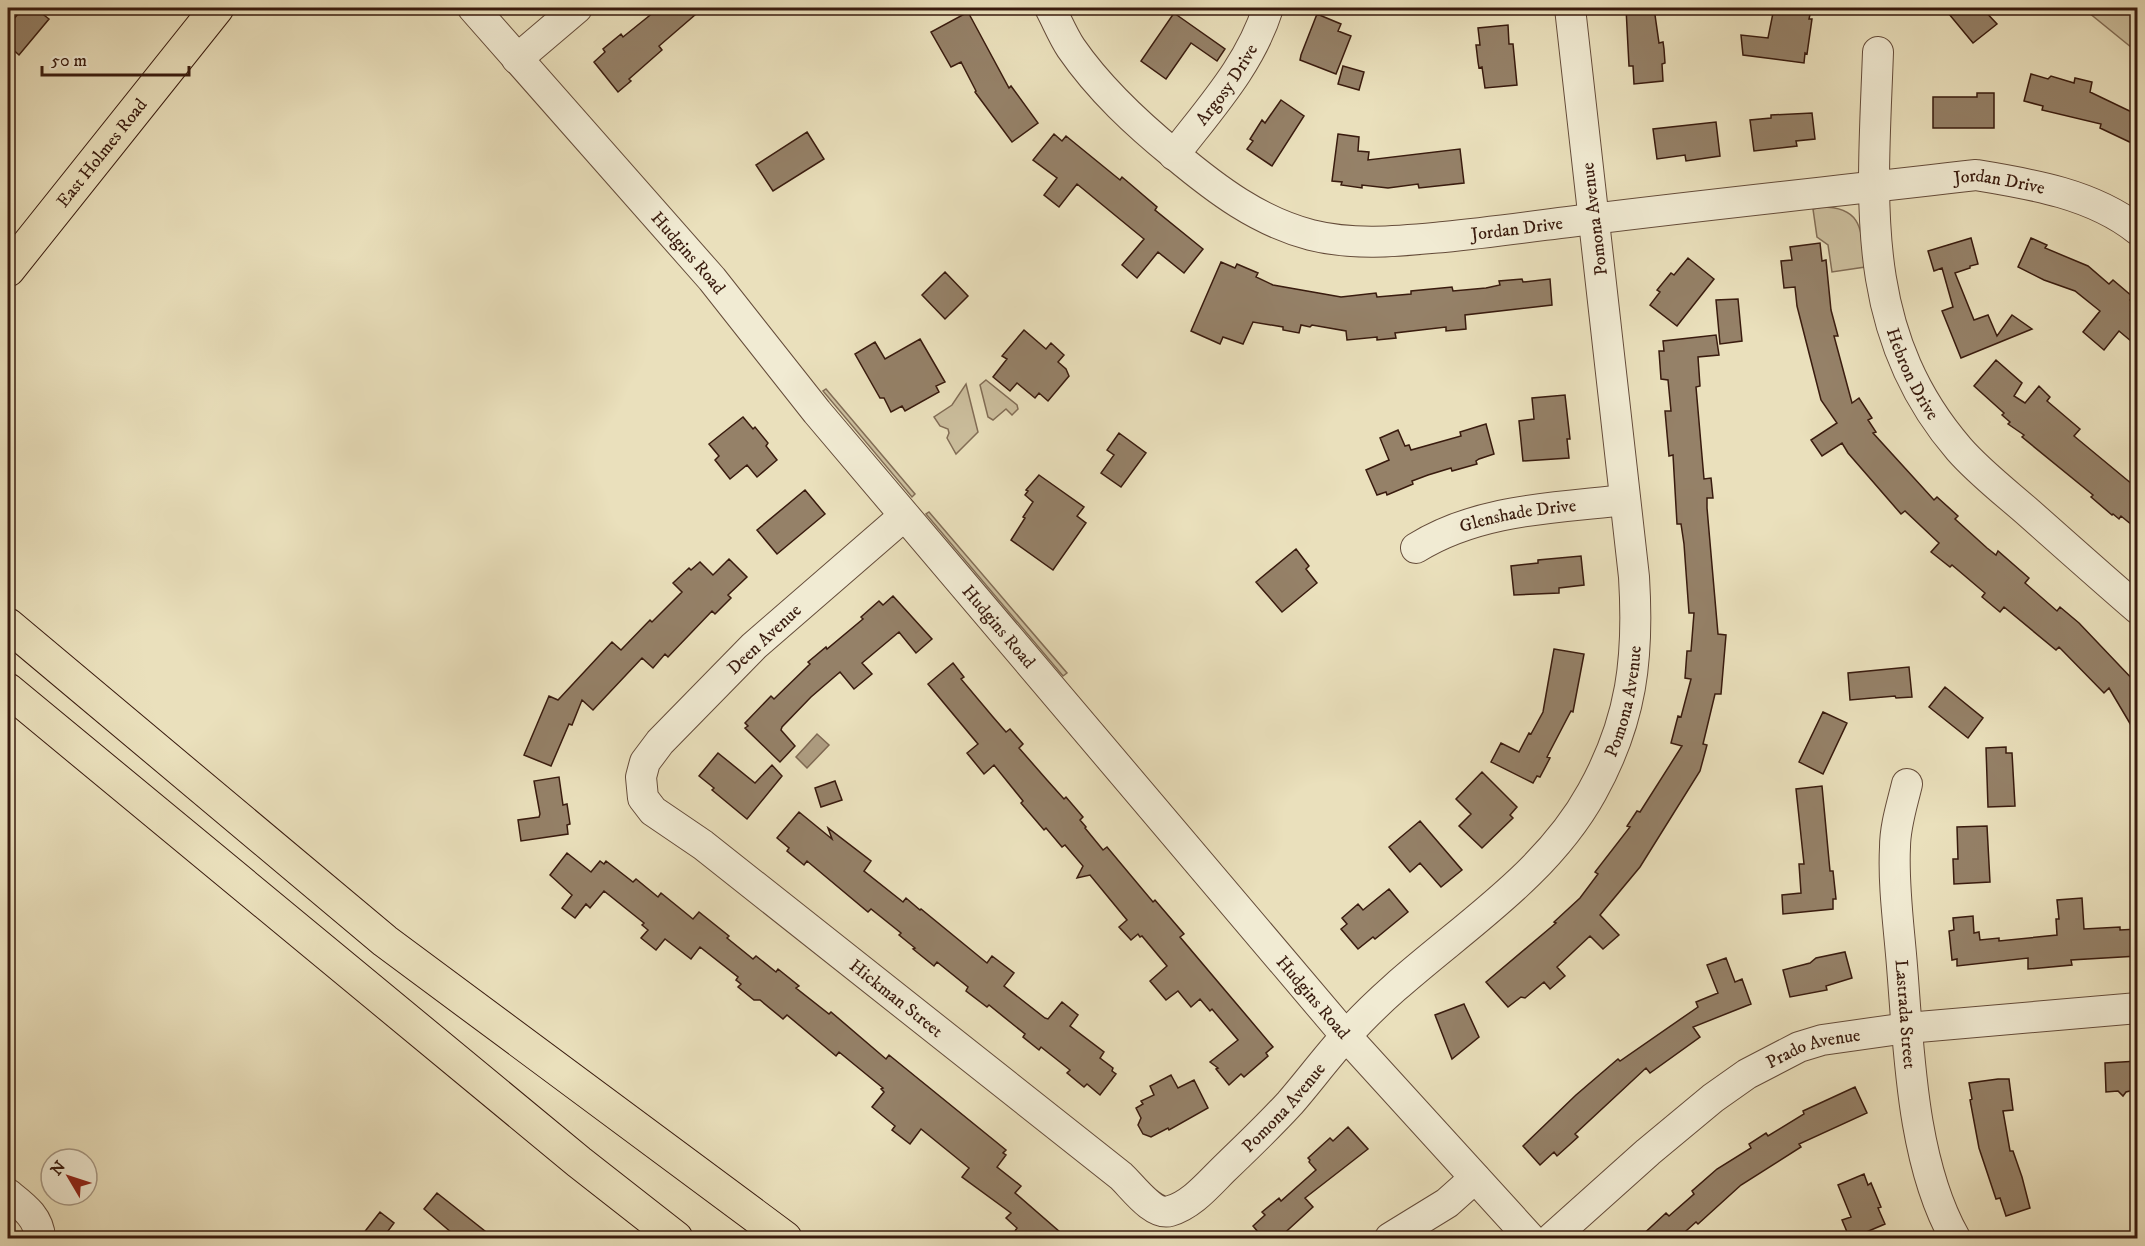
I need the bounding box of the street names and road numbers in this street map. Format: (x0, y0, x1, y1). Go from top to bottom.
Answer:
street label: Argosy Drive (1191, 41, 1263, 130)
street label: East Holmes Road (52, 94, 152, 212)
street label: Pomona Avenue (1577, 161, 1613, 277)
street label: Jordan Drive (1951, 165, 2047, 200)
street label: Hudgins Road (646, 207, 730, 299)
street label: Jordan Drive (1468, 213, 1564, 246)
street label: Hebron Drive (1881, 325, 1943, 425)
street label: Glenshade Drive (1457, 495, 1577, 538)
street label: Hudgins Road (957, 581, 1040, 673)
street label: Deen Avenue (723, 600, 806, 680)
street label: Pomona Avenue (1600, 645, 1647, 761)
street label: Hudgins Road (1271, 952, 1354, 1044)
street label: Hickman Street (844, 955, 947, 1043)
street label: Lastrada Street (1890, 959, 1920, 1070)
street label: Prado Avenue (1763, 1025, 1862, 1074)
street label: Pomona Avenue (1238, 1059, 1331, 1158)

